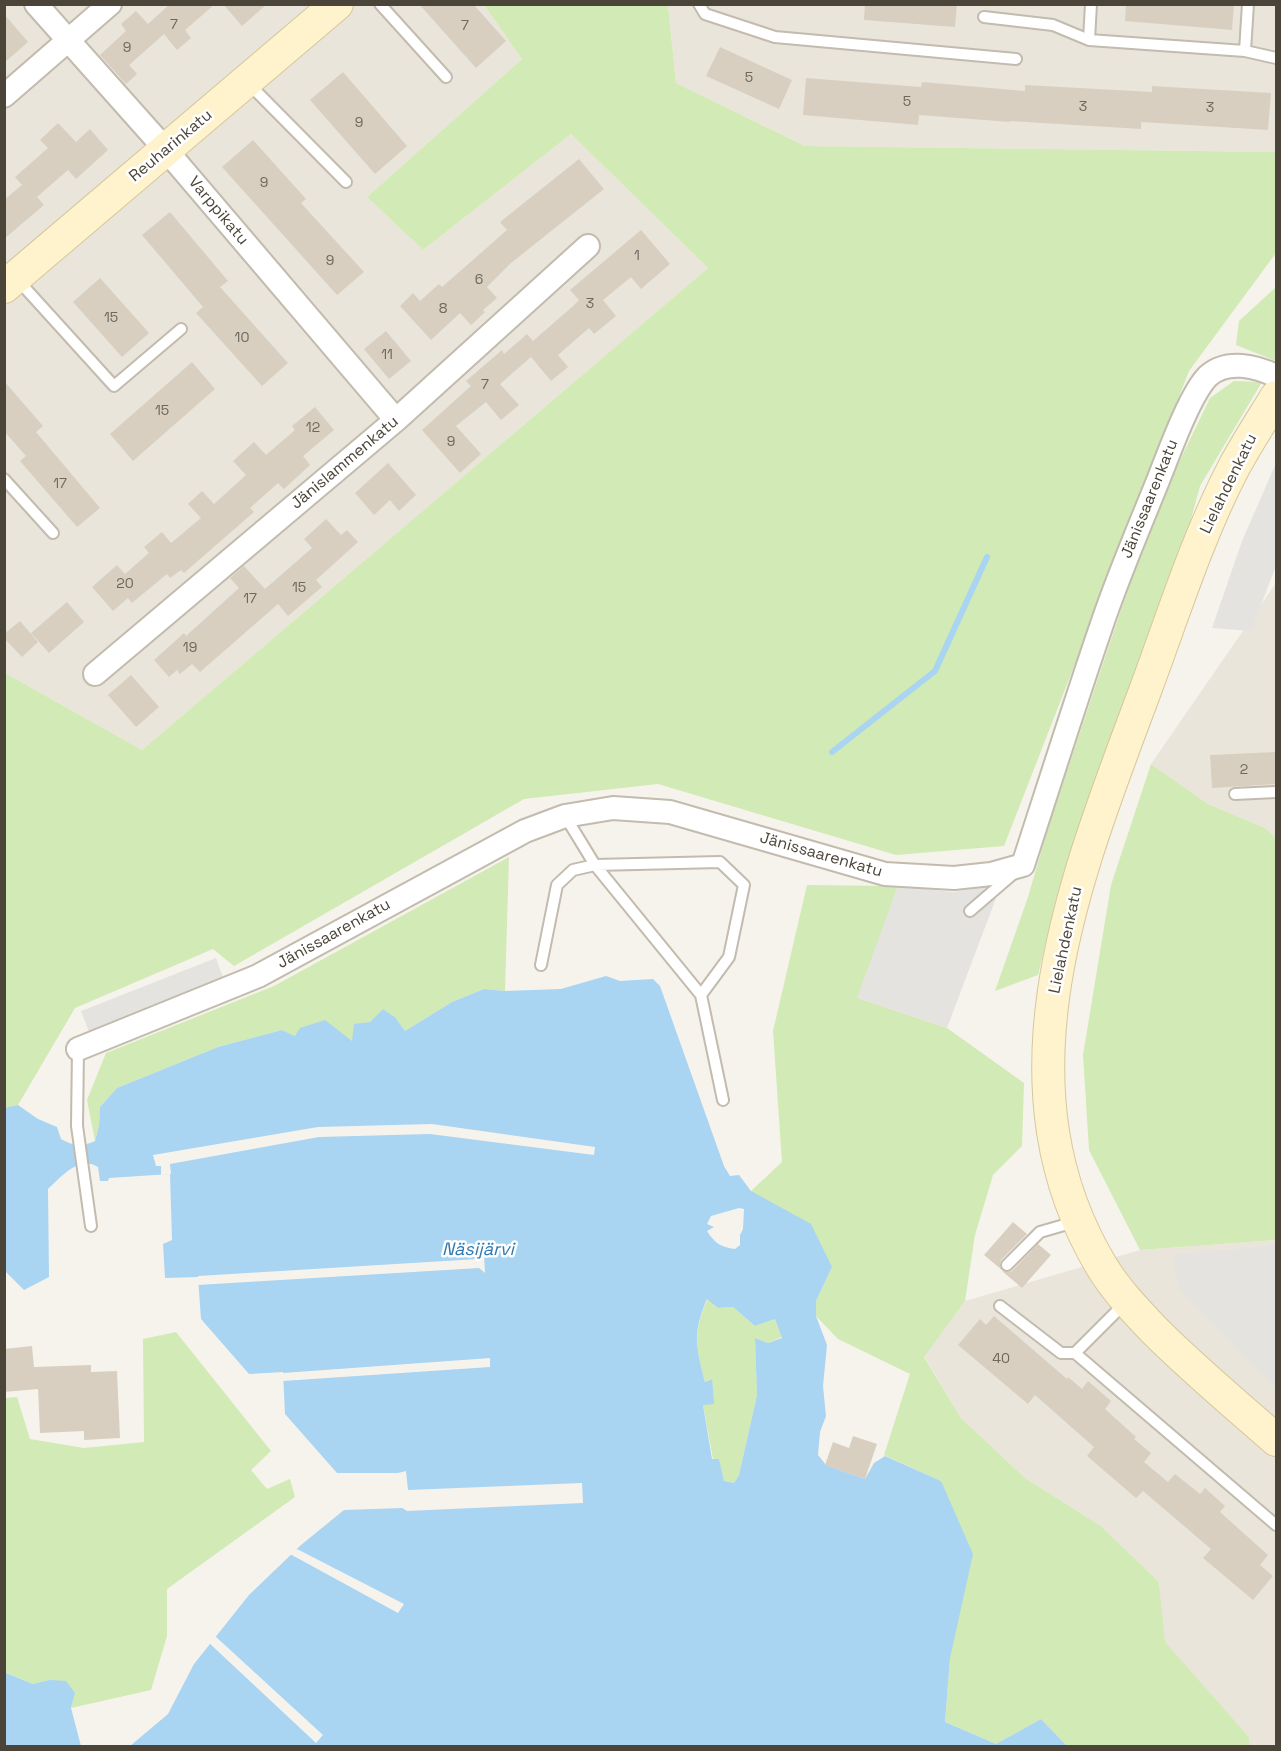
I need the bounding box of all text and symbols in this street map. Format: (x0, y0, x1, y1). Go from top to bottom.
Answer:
house number: 7 (170, 17, 178, 33)
house number: 7 (461, 18, 469, 34)
house number: 9 (123, 40, 131, 56)
house number: 5 (745, 70, 753, 86)
house number: 5 (903, 94, 911, 110)
house number: 3 (1079, 99, 1087, 115)
house number: 3 (1206, 100, 1214, 116)
street label: Reuharinkatu (126, 106, 216, 186)
house number: 9 (355, 115, 363, 131)
street label: Varppikatu (184, 173, 252, 249)
house number: 9 (260, 175, 268, 191)
house number: 1 (634, 248, 640, 264)
house number: 9 (326, 253, 334, 269)
house number: 6 (475, 272, 483, 288)
house number: 3 (586, 296, 594, 312)
house number: 8 (439, 301, 447, 317)
house number: 15 (104, 310, 118, 326)
house number: 10 (235, 330, 249, 346)
house number: 11 (381, 347, 393, 363)
house number: 7 (481, 377, 489, 393)
house number: 15 (155, 403, 169, 419)
street label: Jänislammenkatu (287, 412, 403, 514)
house number: 12 (306, 420, 320, 436)
street label: Lielahdenkatu (1197, 431, 1261, 537)
house number: 9 (447, 434, 455, 450)
street label: Jänissaarenkatu (1117, 437, 1183, 561)
house number: 17 (53, 476, 67, 492)
house number: 20 (116, 576, 134, 592)
house number: 15 (292, 580, 306, 596)
house number: 17 (243, 591, 257, 607)
house number: 19 (183, 640, 197, 656)
house number: 2 (1240, 762, 1248, 778)
street label: Jänissaarenkatu (758, 828, 884, 882)
street label: Lielahdenkatu (1045, 885, 1087, 995)
street label: Jänissaarenkatu (274, 895, 394, 973)
water label: Näsijärvi (442, 1239, 514, 1261)
house number: 40 (992, 1351, 1010, 1367)

